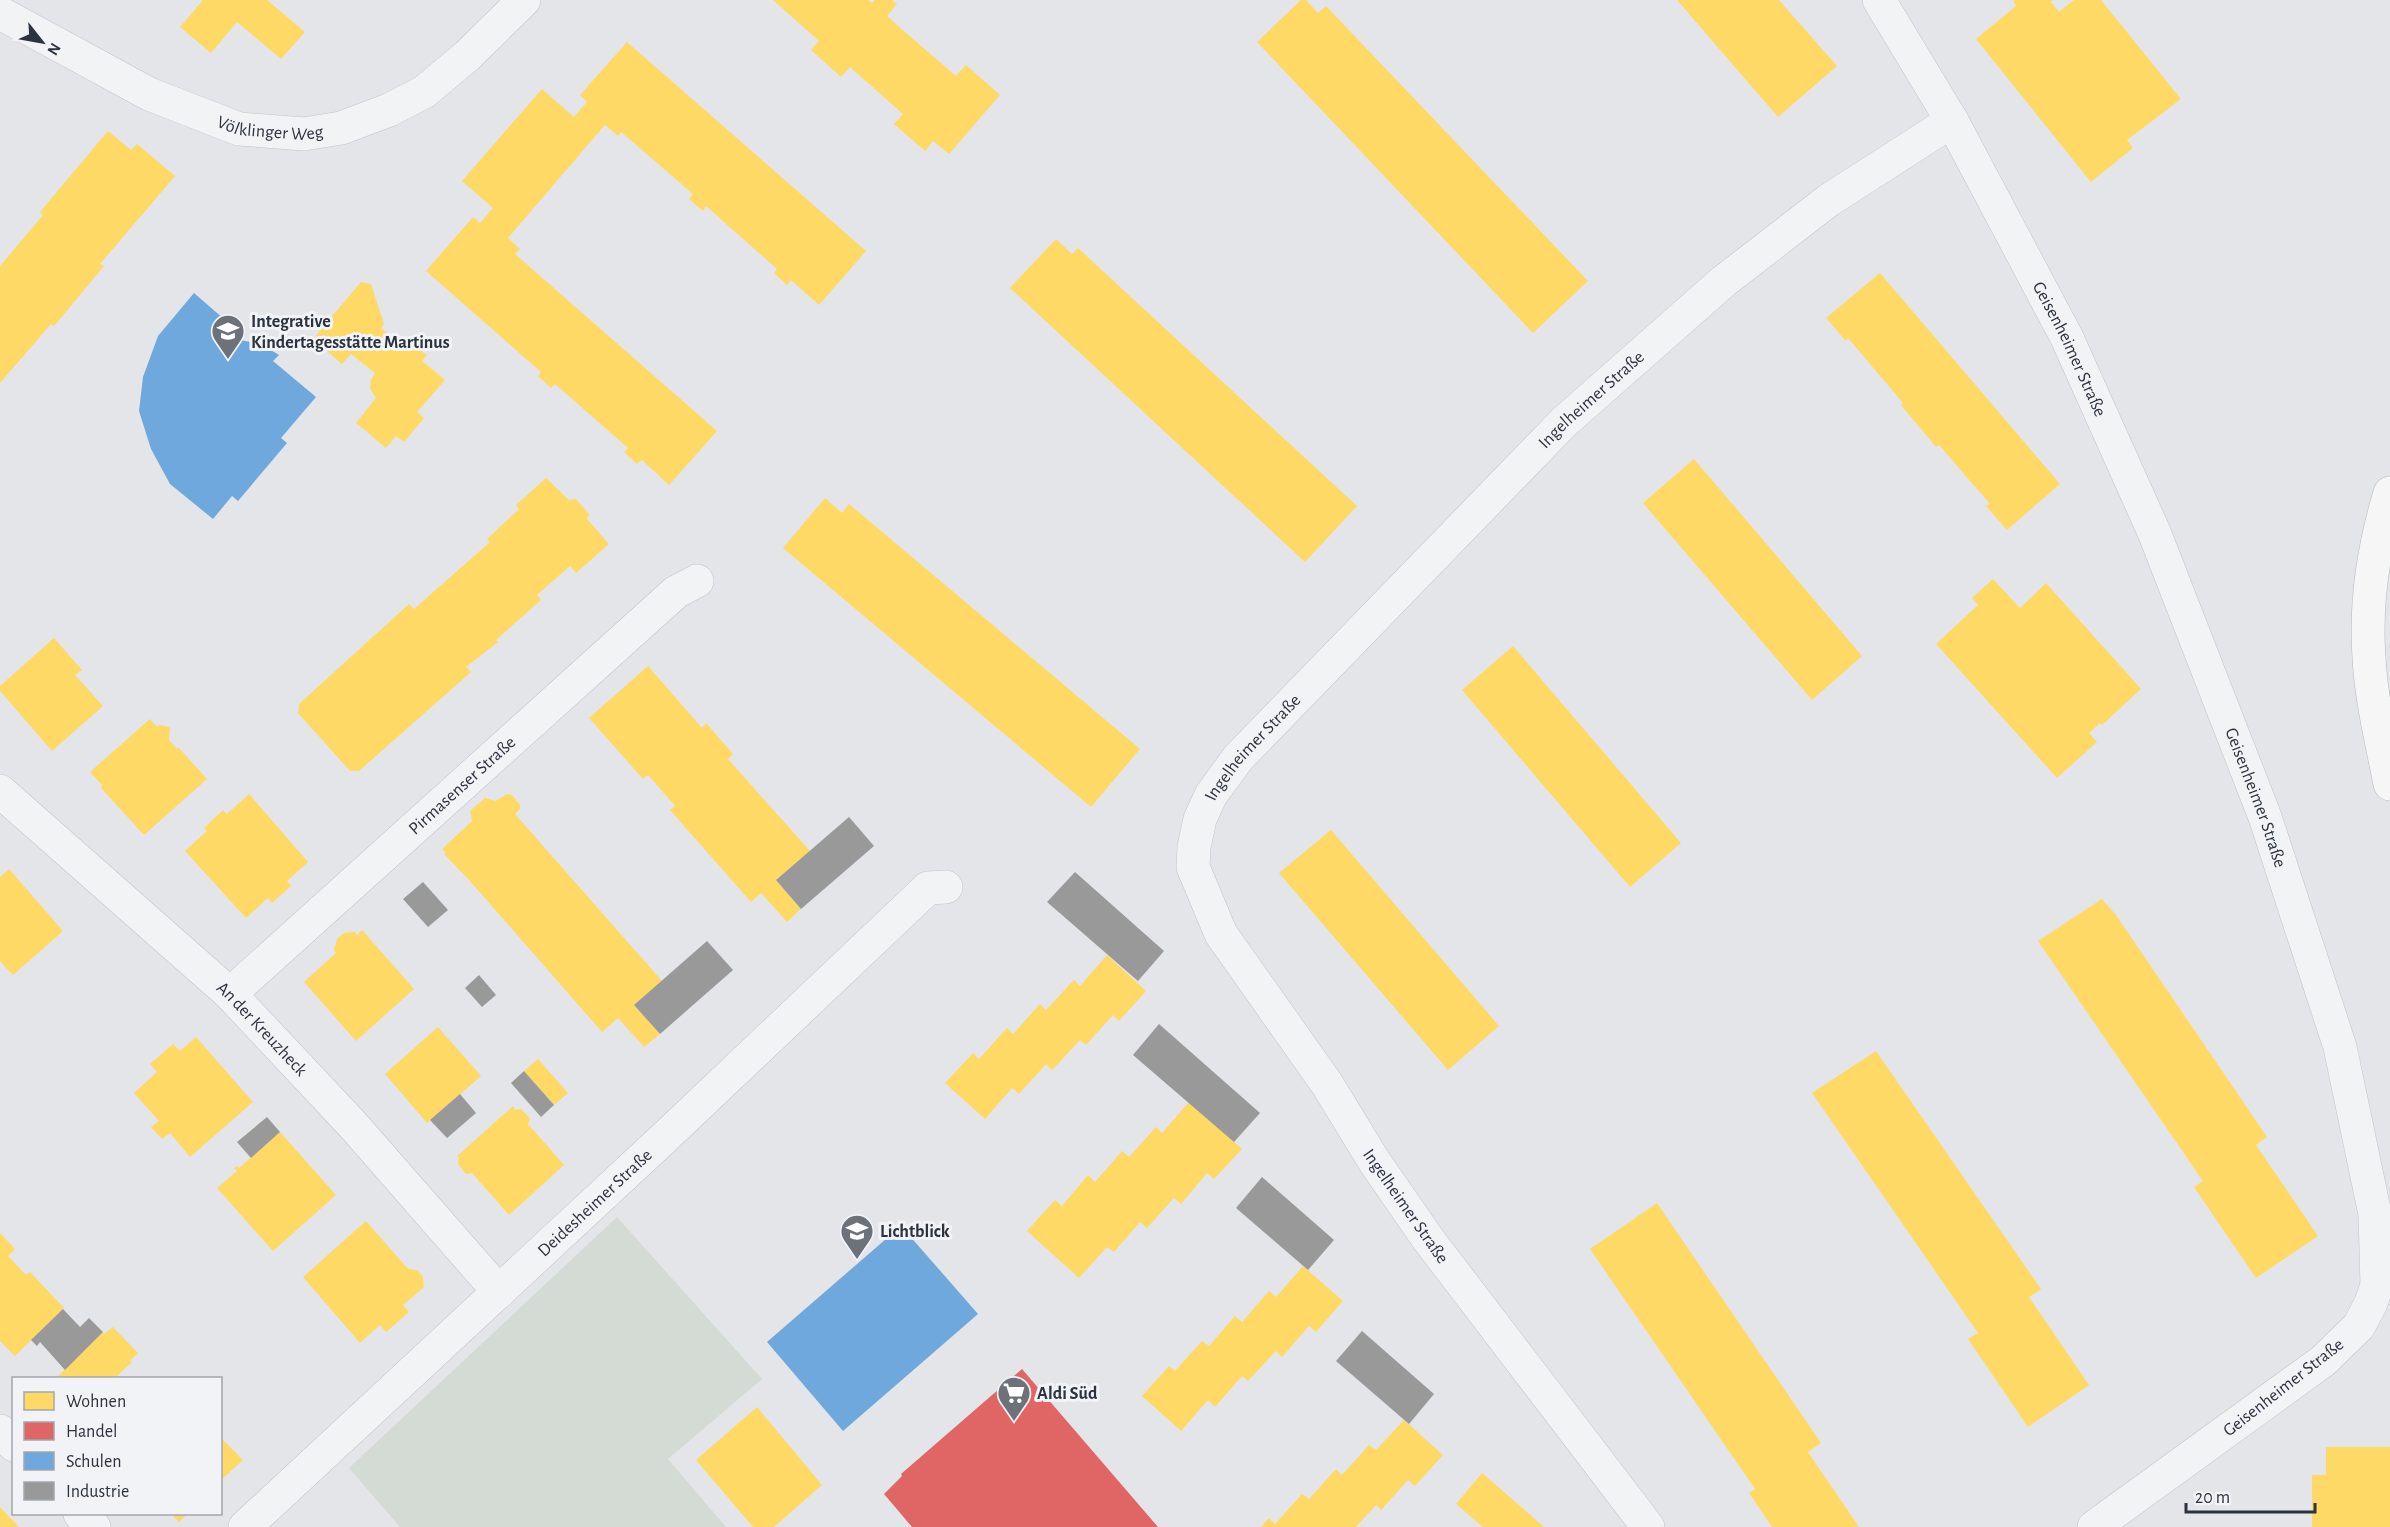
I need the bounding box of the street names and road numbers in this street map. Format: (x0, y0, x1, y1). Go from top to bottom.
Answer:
street label: Völklinger Weg (214, 113, 325, 144)
street label: Geisenheimer Straße (2029, 279, 2109, 420)
street label: Ingelheimer Straße (1536, 348, 1648, 452)
street label: Ingelheimer Straße (1202, 691, 1304, 803)
street label: Geisenheimer Straße (2221, 725, 2289, 870)
street label: Pirmasenser Straße (406, 733, 519, 838)
street label: An der Kreuzheck (213, 979, 311, 1080)
street label: Deidesheimer Straße (535, 1146, 656, 1260)
street label: Ingelheimer Straße (1359, 1146, 1451, 1267)
street label: Geisenheimer Straße (2220, 1335, 2347, 1440)

